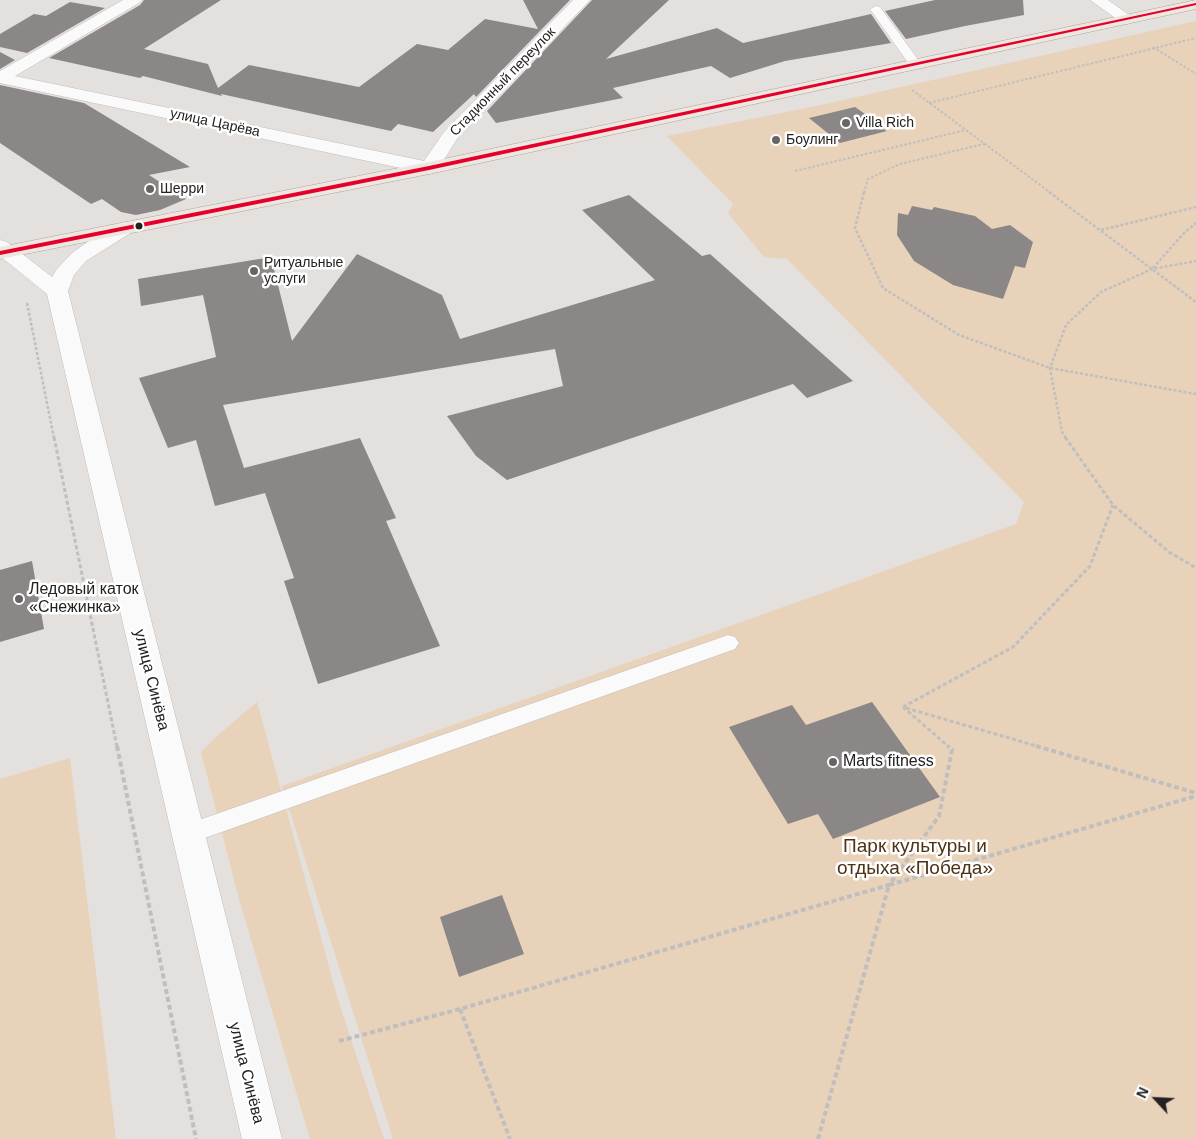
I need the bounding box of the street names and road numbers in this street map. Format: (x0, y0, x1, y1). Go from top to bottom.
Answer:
street label: Стадионный переулок (447, 24, 559, 140)
street label: улица Царёва (169, 105, 261, 141)
street label: улица Синёва (129, 627, 173, 733)
street label: улица Синёва (224, 1020, 268, 1126)

